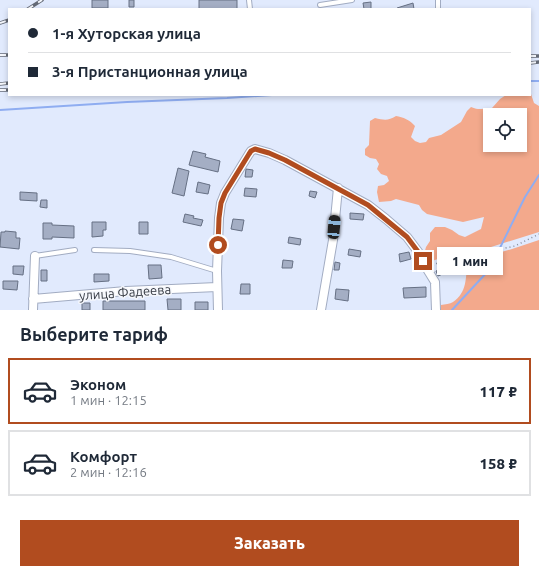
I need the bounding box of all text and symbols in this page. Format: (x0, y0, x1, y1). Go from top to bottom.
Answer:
text: 1-я Хуторская улица (52, 25, 201, 42)
text: 3-я Пристанционная улица (52, 63, 248, 80)
map controls (483, 108, 527, 152)
button: locate (483, 108, 527, 152)
car (327, 215, 341, 239)
route start (209, 236, 227, 254)
callout: 1 мин (437, 247, 503, 275)
route end (414, 252, 432, 270)
text: 1 мин (452, 254, 488, 268)
street label: улица Фадеева (79, 282, 171, 302)
text: Выберите тариф (20, 324, 168, 344)
icon: car (22, 373, 58, 409)
text: Эконом (70, 376, 126, 393)
text: 117 ₽ (480, 383, 517, 400)
text: 1 мин · 12:15 (70, 393, 147, 407)
icon: car (22, 445, 58, 481)
text: Комфорт (70, 448, 137, 465)
text: 158 ₽ (480, 455, 517, 472)
text: 2 мин · 12:16 (70, 465, 147, 479)
button: Заказать (20, 520, 519, 566)

